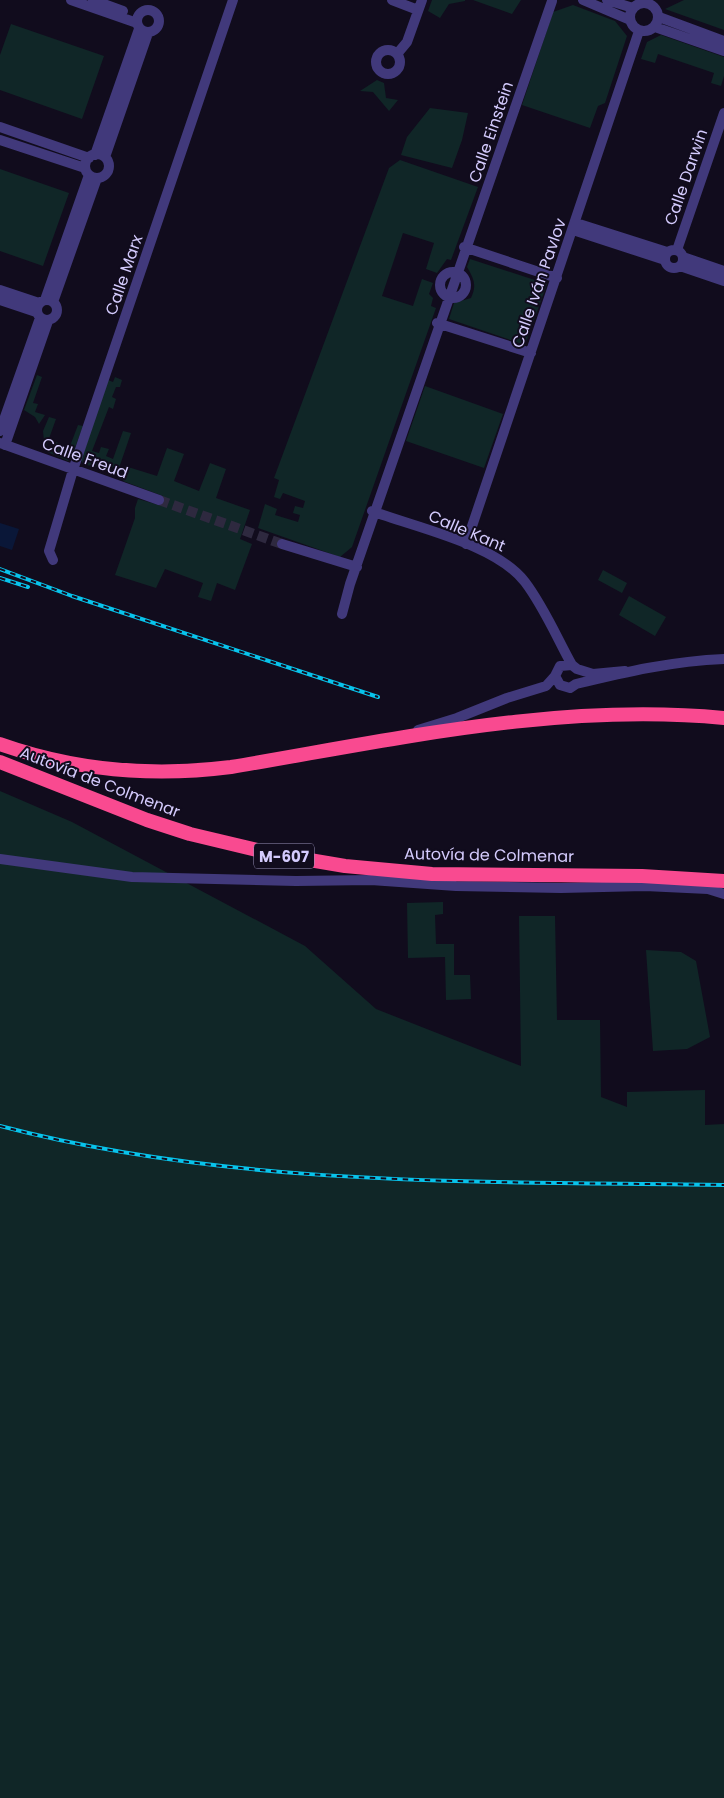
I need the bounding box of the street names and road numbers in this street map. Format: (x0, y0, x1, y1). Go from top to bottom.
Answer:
street label: Calle Einstein (463, 78, 519, 186)
street label: Calle Darwin (659, 126, 713, 228)
street label: Calle Iván Pavlov (506, 215, 572, 351)
street label: Calle Marx (100, 231, 149, 318)
street label: Calle Freud (39, 432, 131, 484)
street label: Calle Kant (425, 504, 509, 558)
street label: Autovía de Colmenar (16, 741, 184, 823)
street label: Autovía de Colmenar (404, 842, 574, 868)
road number: M-607 (254, 844, 314, 868)

